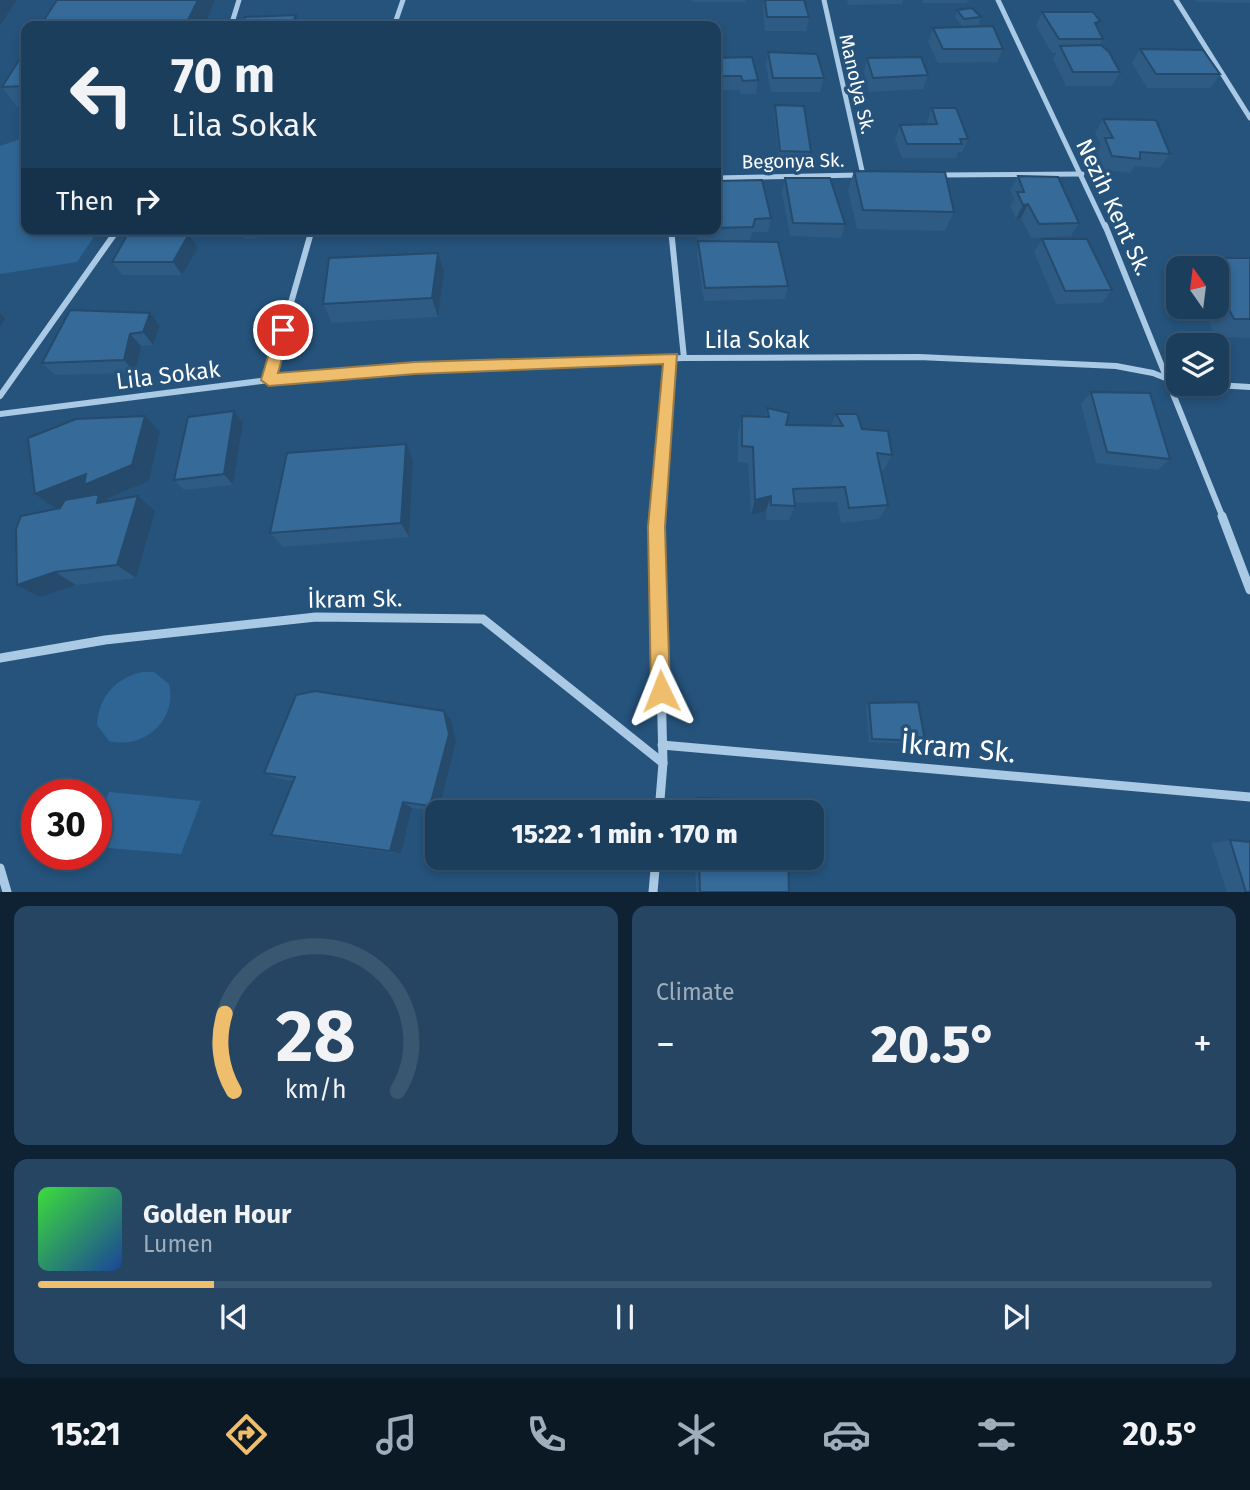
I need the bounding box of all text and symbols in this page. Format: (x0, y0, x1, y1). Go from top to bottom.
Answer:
street label: Manolya Sk. (834, 32, 880, 136)
text: 70 m (171, 46, 275, 105)
icon: left (56, 49, 147, 140)
text: Lila Sokak (171, 106, 317, 144)
street label: Nezih Kent Sk. (1070, 134, 1158, 280)
street label: Begonya Sk. (741, 149, 845, 173)
icon: right (128, 182, 166, 220)
text: Then (56, 186, 114, 217)
north arrow (1166, 256, 1228, 318)
map controls (1166, 256, 1229, 396)
pin (253, 300, 313, 360)
icon: arrive (264, 311, 302, 349)
street label: Lila Sokak (705, 326, 810, 354)
button: layers (1166, 333, 1229, 396)
street label: Lila Sokak (114, 355, 222, 395)
street label: İkram Sk. (307, 584, 403, 614)
position arrow (624, 654, 698, 728)
street label: İkram Sk. (899, 727, 1017, 769)
speed limit sign: 30 (21, 779, 112, 870)
text: 15:22 · 1 min · 170 m (511, 819, 738, 850)
text: Climate (656, 978, 735, 1006)
text: 28 (276, 994, 356, 1081)
text: 20.5° (871, 1013, 997, 1076)
text: − (656, 1021, 675, 1067)
text: + (1193, 1021, 1212, 1067)
text: km/h (285, 1075, 347, 1105)
text: Golden Hour (143, 1199, 291, 1230)
text: Lumen (143, 1230, 213, 1258)
icon: previous (215, 1298, 253, 1336)
icon: pause (606, 1298, 644, 1336)
icon: next (997, 1298, 1035, 1336)
icon: directions (222, 1410, 271, 1459)
icon: music (372, 1410, 421, 1459)
icon: phone (522, 1410, 571, 1459)
icon: climate (672, 1410, 721, 1459)
icon: car (822, 1410, 871, 1459)
icon: filters (972, 1410, 1021, 1459)
text: 15:21 (51, 1415, 121, 1453)
text: 20.5° (1123, 1415, 1199, 1453)

